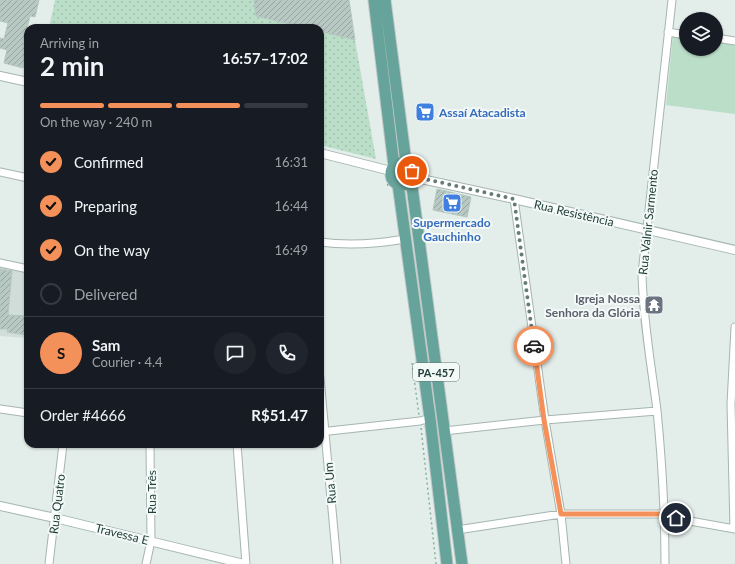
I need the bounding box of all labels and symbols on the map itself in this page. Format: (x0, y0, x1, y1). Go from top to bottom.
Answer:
supermarket icon: Assaí Atacadista (414, 101, 436, 123)
place label: Assaí Atacadista (438, 105, 526, 120)
pin (395, 154, 429, 188)
street label: Rua Valnir Sarmento (635, 168, 661, 276)
supermarket icon: Supermercado Gauchinho (441, 192, 463, 214)
street label: Rua Resistência (533, 197, 615, 229)
place label: Supermercado Gauchinho (413, 215, 491, 244)
place label: Igreja Nossa Senhora da Glória (545, 291, 640, 320)
temple icon: Igreja Nossa Senhora da Glória (643, 294, 665, 316)
courier (514, 326, 554, 366)
road number: PA-457 (413, 363, 459, 381)
street label: Rua Um (321, 462, 339, 504)
street label: Rua Três (144, 470, 159, 514)
street label: Rua Quatro (46, 473, 68, 535)
pin (659, 501, 693, 535)
street label: Travessa E (94, 520, 150, 548)

